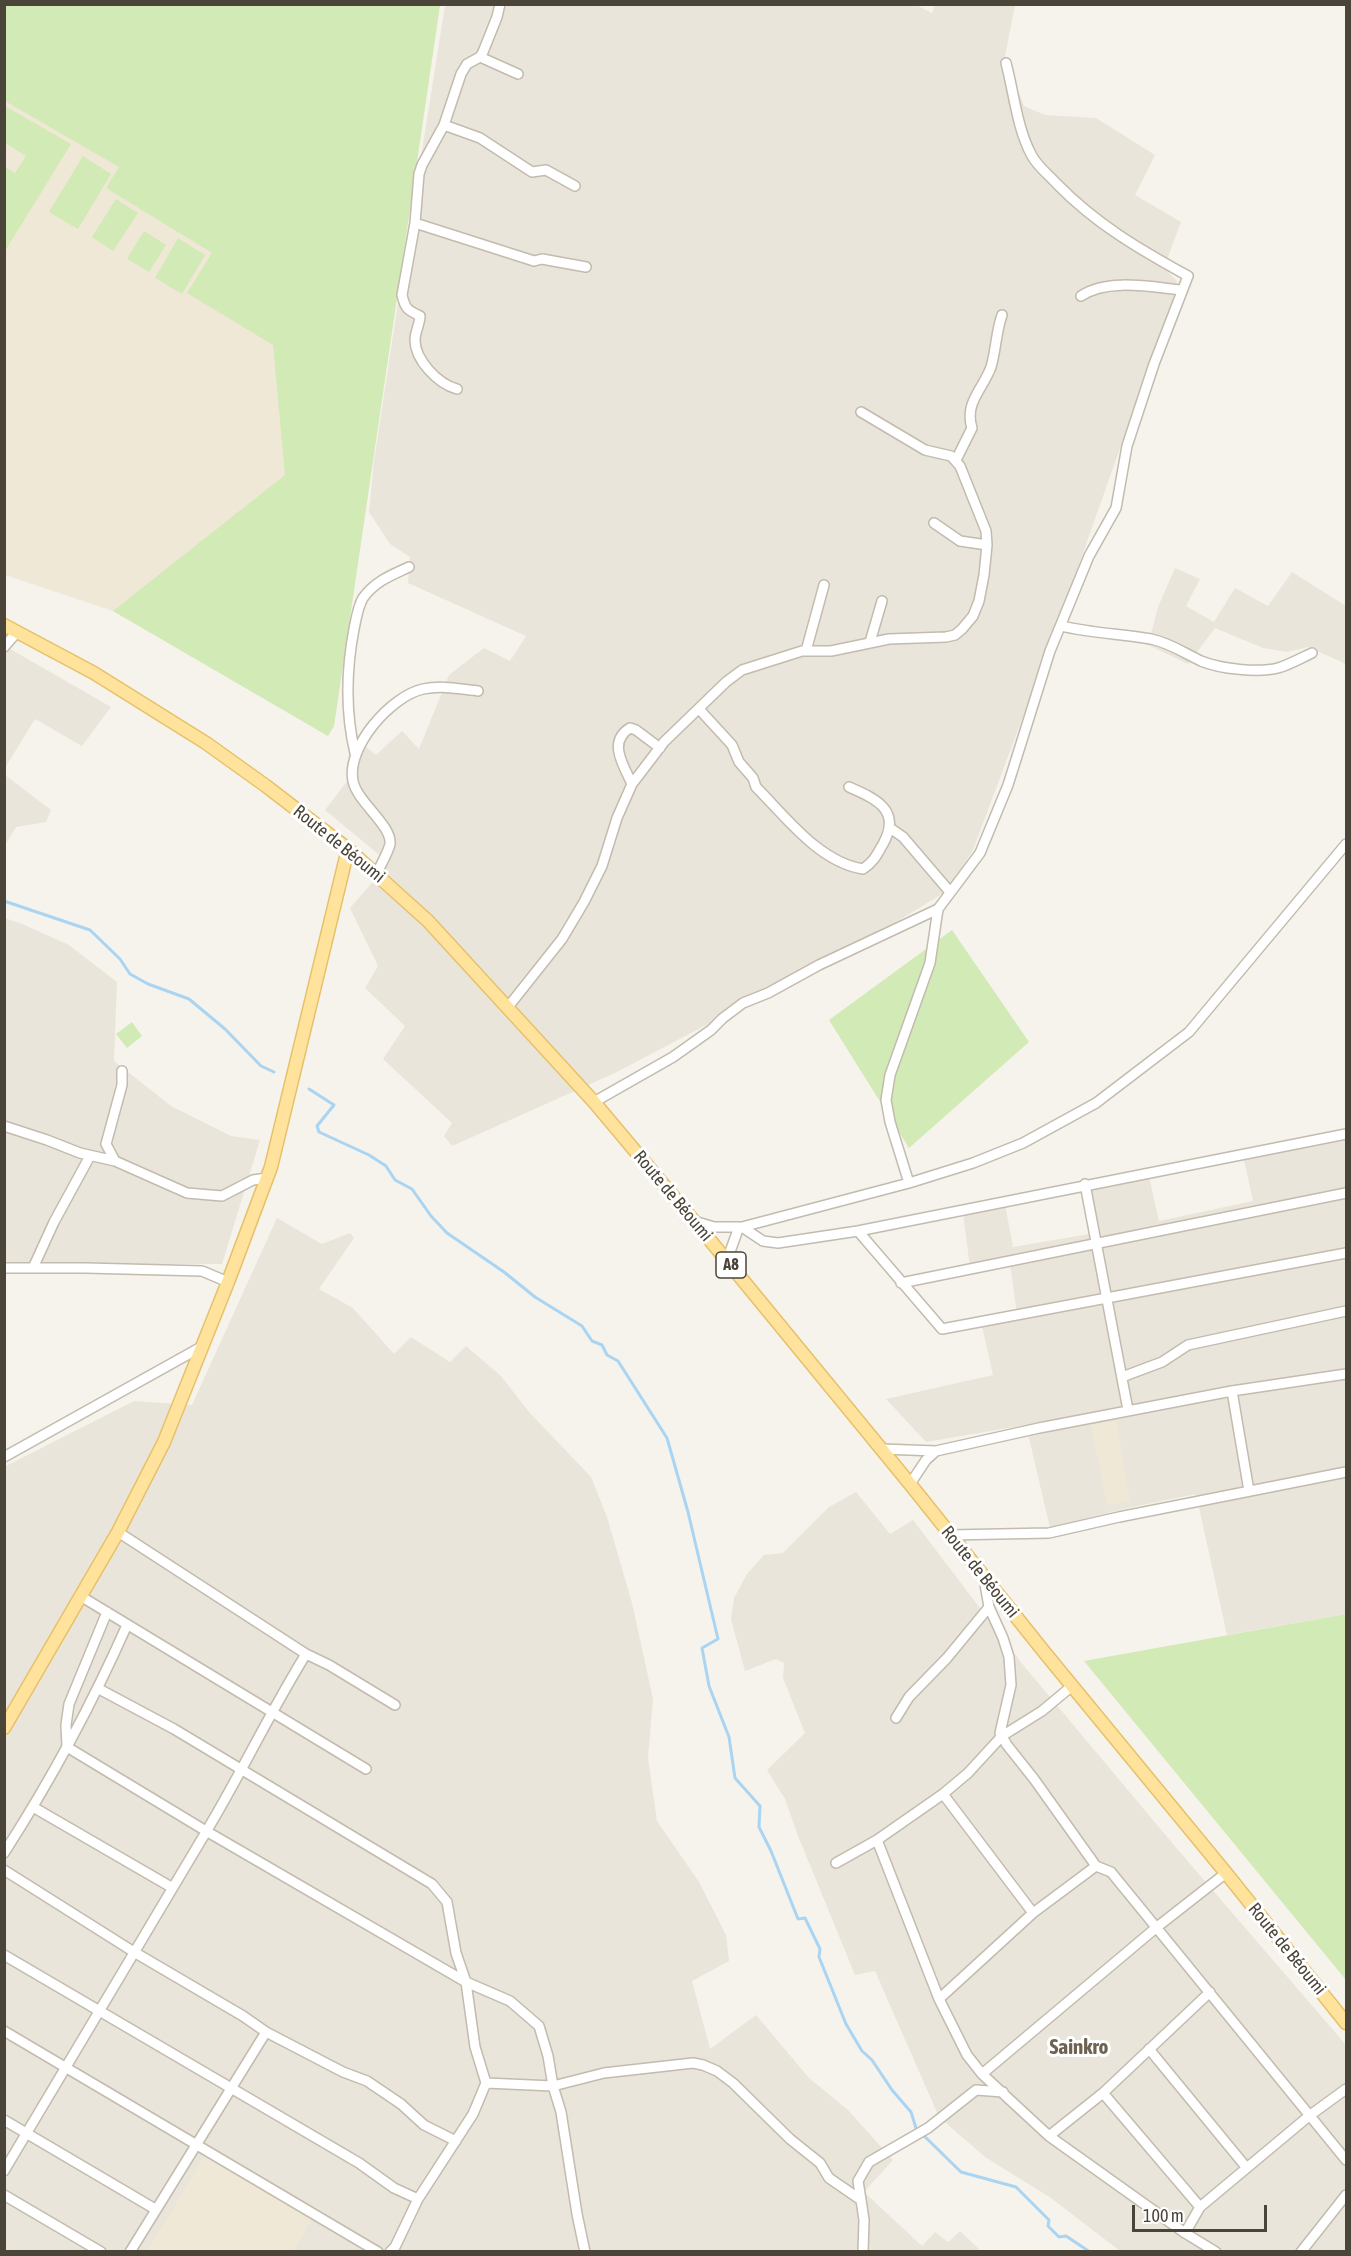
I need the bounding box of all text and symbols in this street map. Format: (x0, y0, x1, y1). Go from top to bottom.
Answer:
street label: Route de Béoumi (289, 800, 389, 888)
street label: Route de Béoumi (629, 1146, 717, 1246)
road number: A8 (716, 1252, 746, 1278)
street label: Route de Béoumi (936, 1522, 1024, 1622)
street label: Route de Béoumi (1243, 1899, 1331, 1999)
district label: Sainkro (1050, 2034, 1108, 2060)
scale bar (1135, 2193, 1270, 2231)
text: 100 m (1143, 2205, 1184, 2226)

